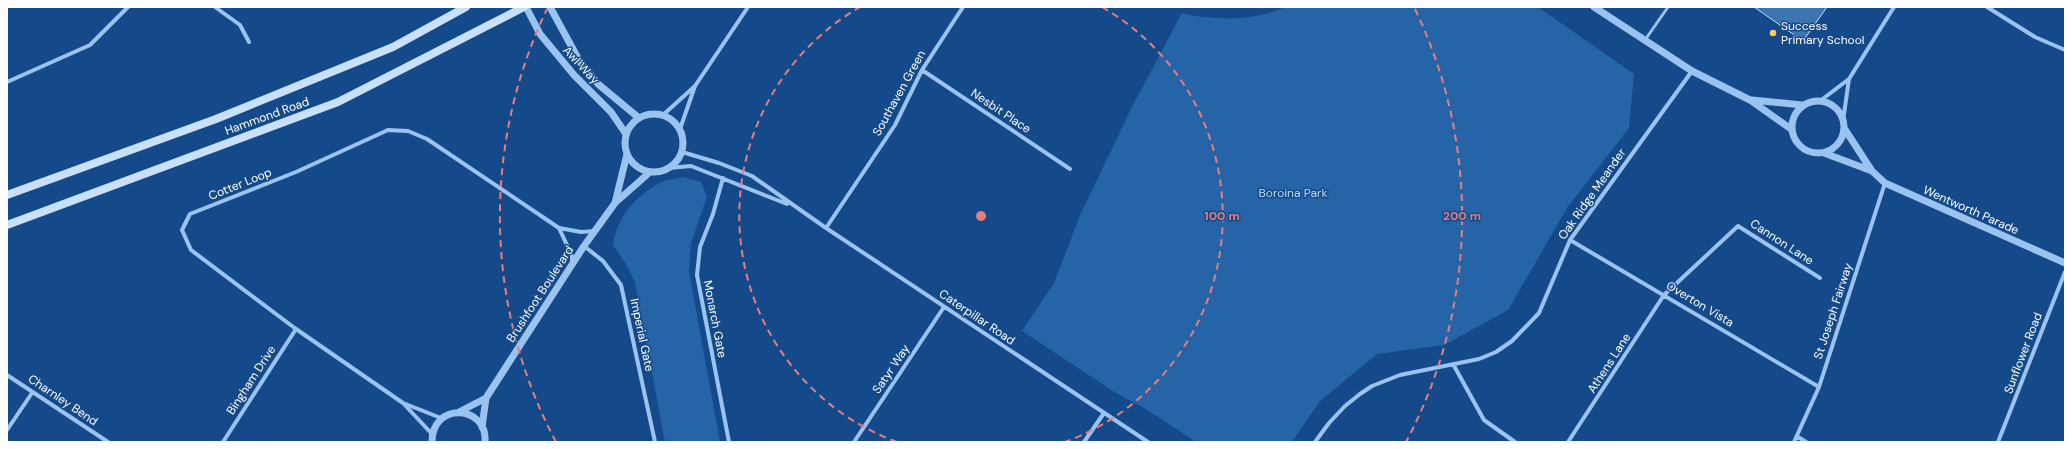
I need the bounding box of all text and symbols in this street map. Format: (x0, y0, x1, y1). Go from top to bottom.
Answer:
place label: Success Primary School (1781, 18, 1864, 48)
marker: Success Primary School (1768, 28, 1778, 38)
street label: Awl Way (559, 43, 603, 88)
street label: Southaven Green (869, 47, 929, 139)
street label: Nesbit Place (968, 85, 1034, 137)
street label: Hammond Road (223, 93, 311, 139)
street label: Oak Ridge Meander (1554, 145, 1630, 243)
street label: Cotter Loop (206, 164, 274, 204)
street label: Wentworth Parade (1921, 182, 2022, 238)
park label: Boroina Park (1259, 185, 1327, 201)
text: 100 m (1204, 208, 1240, 224)
text: 200 m (1443, 208, 1481, 224)
centre of rings (974, 209, 988, 223)
street label: Cannon Lane (1747, 216, 1817, 269)
street label: Brushfoot Boulevard (503, 243, 577, 345)
street label: St Joseph Fairway (1810, 261, 1856, 361)
street label: Overton Vista (1663, 278, 1737, 330)
street label: Monarch Gate (700, 279, 730, 359)
street label: Caterpillar Road (936, 286, 1018, 348)
street label: Imperial Gate (626, 297, 658, 373)
street label: Sunflower Road (2000, 310, 2046, 396)
street label: Athens Lane (1584, 330, 1634, 396)
street label: Satyr Way (869, 341, 914, 397)
street label: Bingham Drive (223, 342, 279, 418)
street label: Charnley Bend (25, 371, 101, 429)

